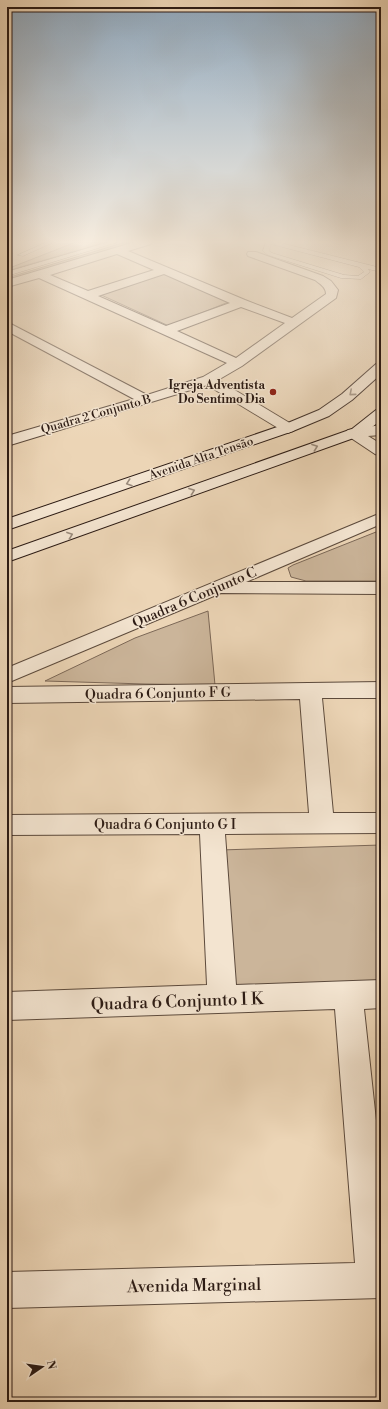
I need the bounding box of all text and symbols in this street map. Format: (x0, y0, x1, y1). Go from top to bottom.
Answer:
place label: Igreja Adventista Do Sentimo Dia (168, 378, 265, 407)
marker: Igreja Adventista Do Sentimo Dia (268, 387, 278, 397)
one-way arrow (349, 388, 357, 395)
street label: Quadra 2 Conjunto B (39, 392, 153, 437)
street label: Avenida Alta Tensão (146, 433, 256, 484)
one-way arrow (311, 443, 318, 452)
one-way arrow (126, 479, 133, 487)
one-way arrow (189, 487, 196, 496)
one-way arrow (67, 531, 74, 539)
street label: Quadra 6 Conjunto C (130, 564, 259, 632)
street label: Quadra 6 Conjunto F G (85, 684, 232, 704)
street label: Quadra 6 Conjunto G I (94, 816, 237, 834)
street label: Quadra 6 Conjunto I K (90, 988, 265, 1016)
street label: Avenida Marginal (126, 1274, 261, 1298)
north arrow (22, 1347, 62, 1387)
text: N (43, 1359, 59, 1371)

